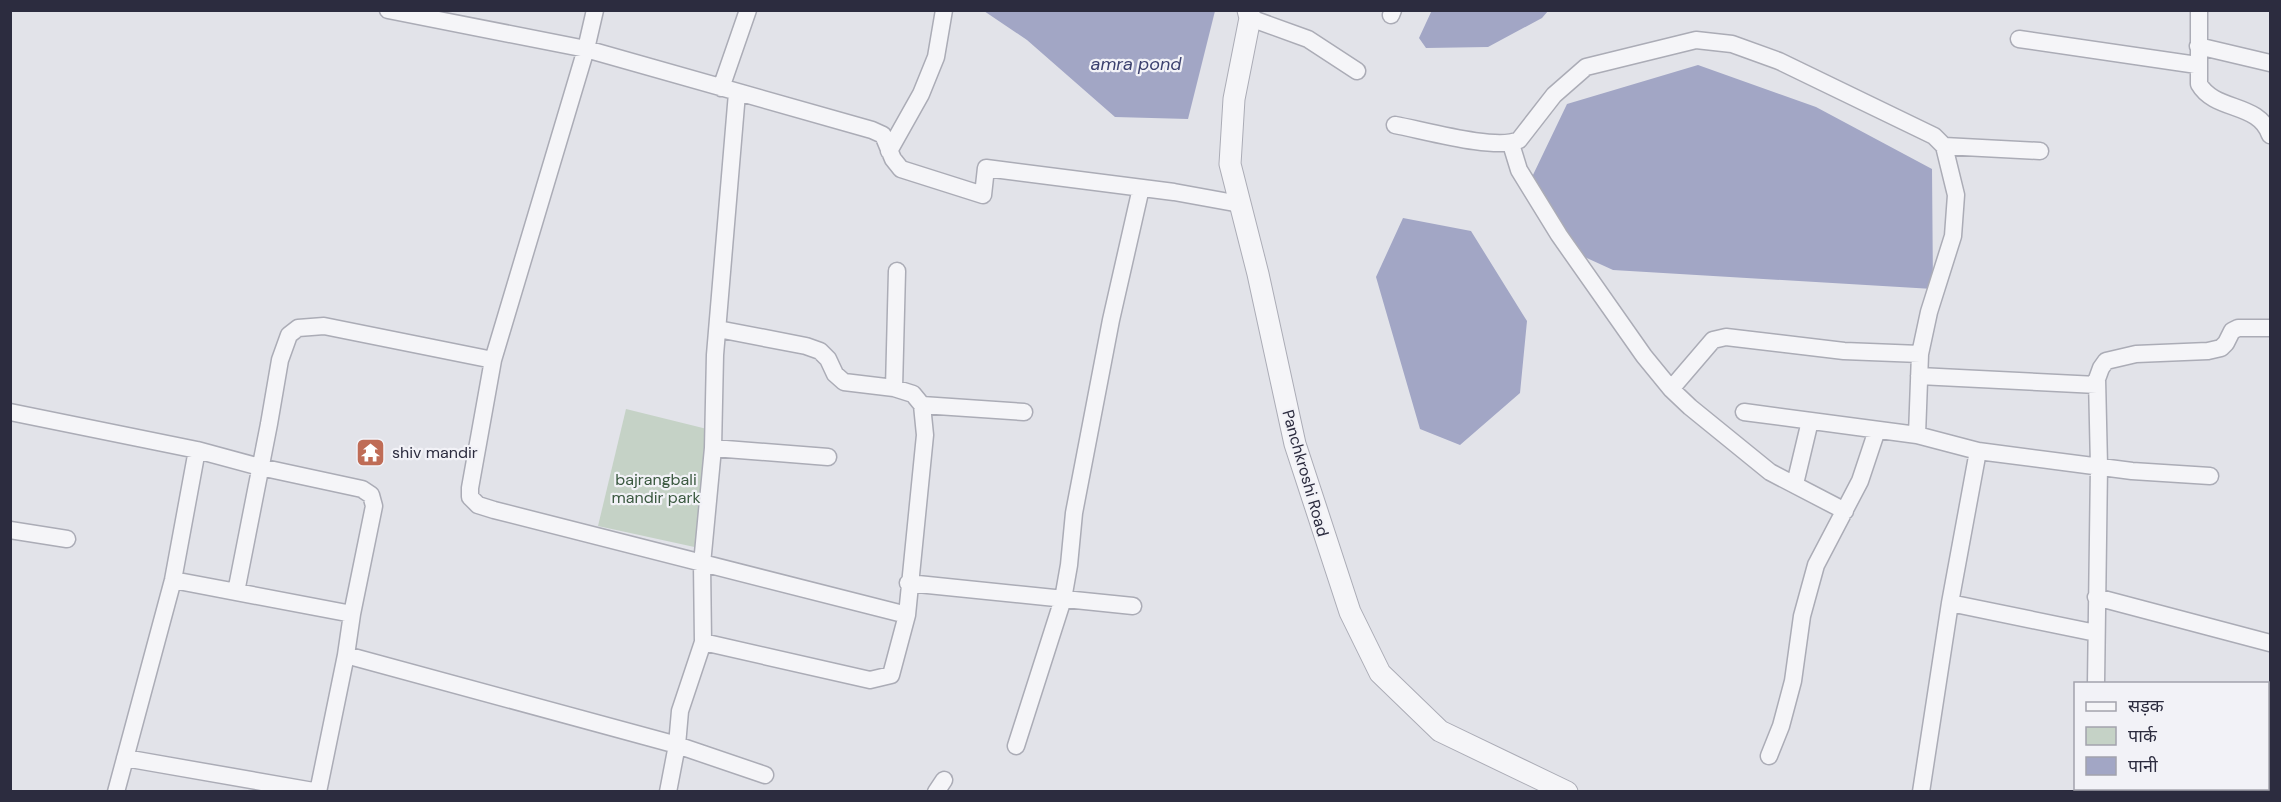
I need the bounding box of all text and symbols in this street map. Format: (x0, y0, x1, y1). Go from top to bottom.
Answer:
water label: amra pond (1091, 52, 1182, 76)
street label: Panchkroshi Road (1277, 407, 1334, 539)
temple icon: shiv mandir (355, 436, 387, 468)
place label: shiv mandir (392, 442, 478, 463)
park label: bajrangbali mandir park (612, 469, 700, 508)
legend (2074, 682, 2269, 790)
text: सड़क (2128, 694, 2165, 718)
text: पार्क (2128, 724, 2158, 748)
text: पानी (2128, 754, 2158, 778)

